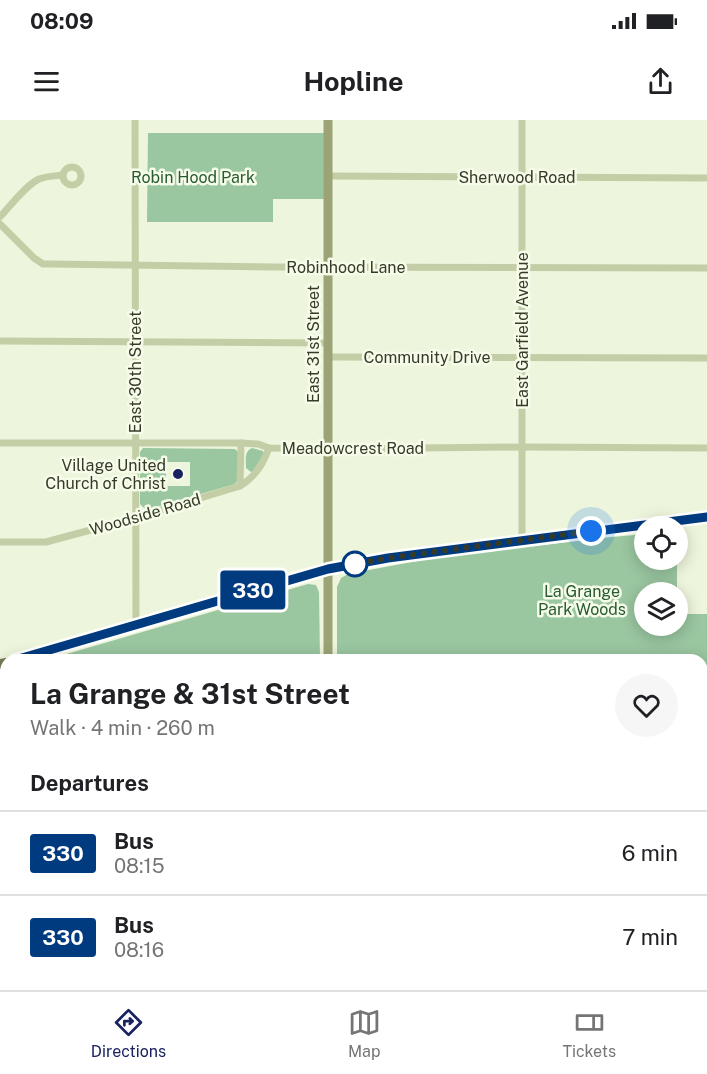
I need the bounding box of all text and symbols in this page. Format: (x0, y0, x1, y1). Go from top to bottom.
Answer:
text: 08:09 (30, 8, 93, 34)
icon: menu (30, 65, 63, 98)
text: Hopline (304, 65, 403, 97)
icon: share (644, 65, 677, 98)
park label: Robin Hood Park (131, 168, 255, 187)
street label: Sherwood Road (458, 168, 576, 187)
street label: East Garfield Avenue (513, 252, 532, 408)
street label: Robinhood Lane (286, 258, 406, 277)
street label: East 31st Street (304, 285, 323, 403)
street label: East 30th Street (126, 311, 145, 433)
street label: Community Drive (363, 348, 491, 367)
street label: Meadowcrest Road (282, 439, 424, 458)
place label: Village United Church of Christ (45, 456, 166, 493)
marker: Village United Church of Christ (171, 467, 185, 481)
street label: Woodside Road (87, 490, 203, 539)
your location (576, 516, 606, 546)
map controls (634, 516, 688, 636)
button: locate (634, 516, 688, 570)
unlabelled marker (342, 551, 368, 577)
line badge: 330 (218, 570, 288, 610)
text: 330 (232, 578, 274, 603)
park label: La Grange Park Woods (538, 582, 626, 619)
button: layers (634, 582, 688, 636)
button: heart (615, 674, 678, 737)
text: La Grange & 31st Street (30, 677, 350, 710)
text: Walk · 4 min · 260 m (30, 716, 215, 740)
text: Departures (30, 770, 149, 796)
text: Bus (114, 828, 154, 854)
text: 6 min (622, 840, 678, 866)
text: 330 (42, 841, 84, 866)
text: 08:15 (114, 854, 165, 878)
text: Bus (114, 912, 154, 938)
text: 7 min (622, 924, 678, 950)
text: 330 (42, 925, 84, 950)
text: 08:16 (114, 938, 164, 962)
tab: Directions (91, 1006, 166, 1061)
tab: Map (348, 1006, 381, 1061)
tab: Tickets (562, 1006, 616, 1061)

